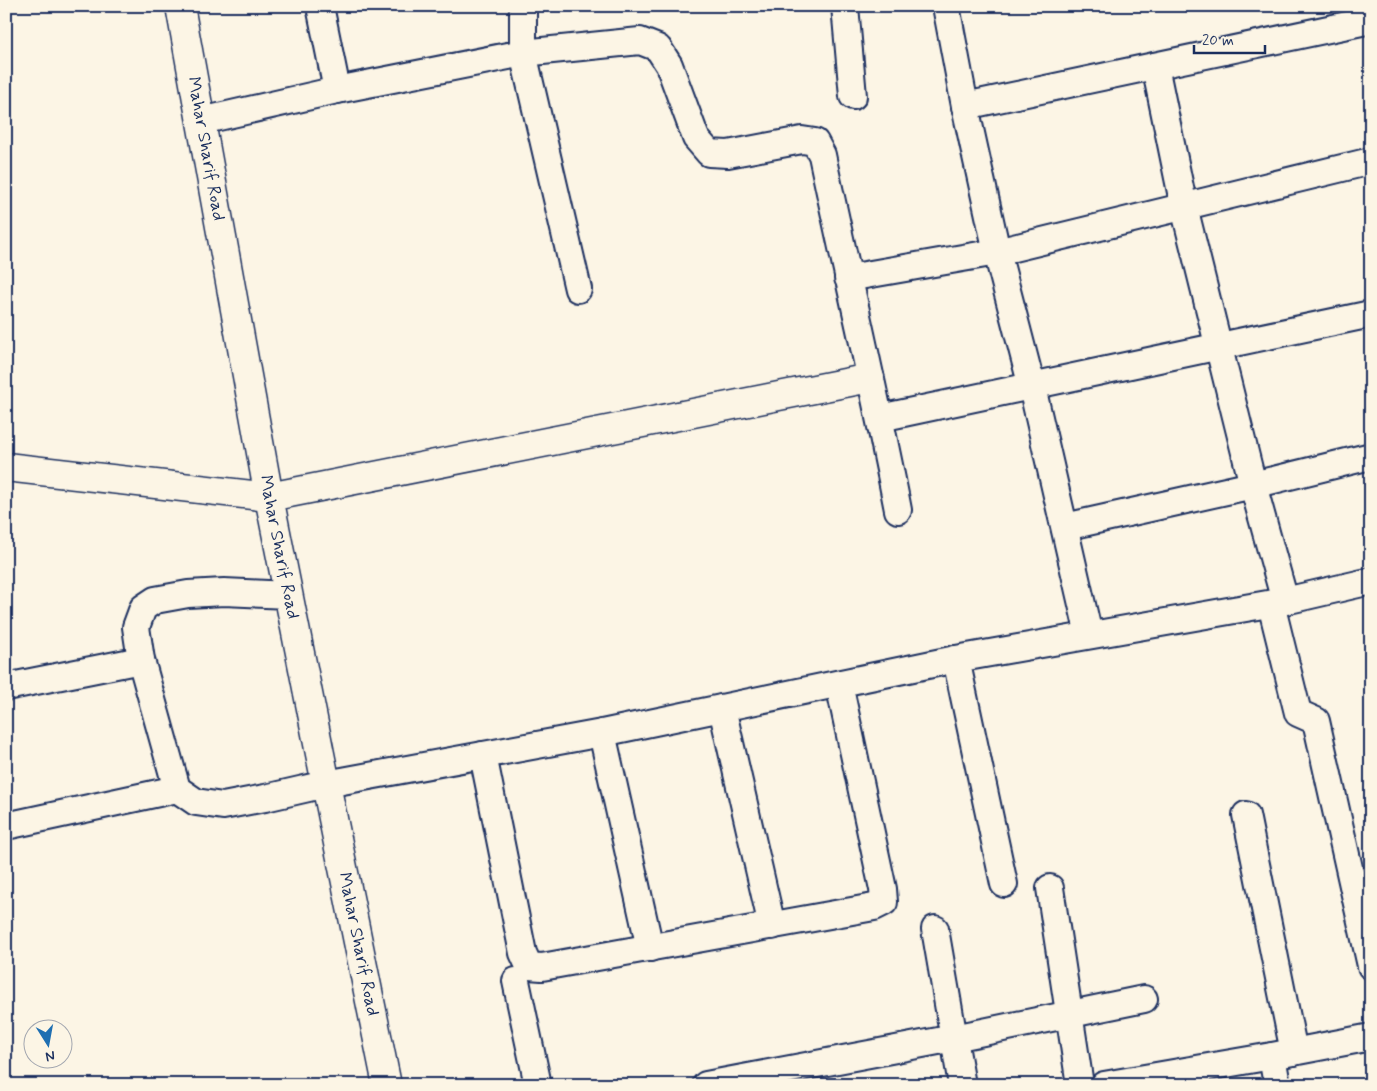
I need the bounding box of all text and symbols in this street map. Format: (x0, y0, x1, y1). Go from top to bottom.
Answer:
scale bar (1194, 22, 1266, 54)
text: 20 m (1202, 31, 1234, 51)
street label: Mahar Sharif Road (181, 75, 231, 223)
street label: Mahar Sharif Road (253, 473, 305, 621)
street label: Mahar Sharif Road (332, 870, 385, 1018)
north arrow (22, 1018, 72, 1068)
text: N (44, 1046, 57, 1066)

